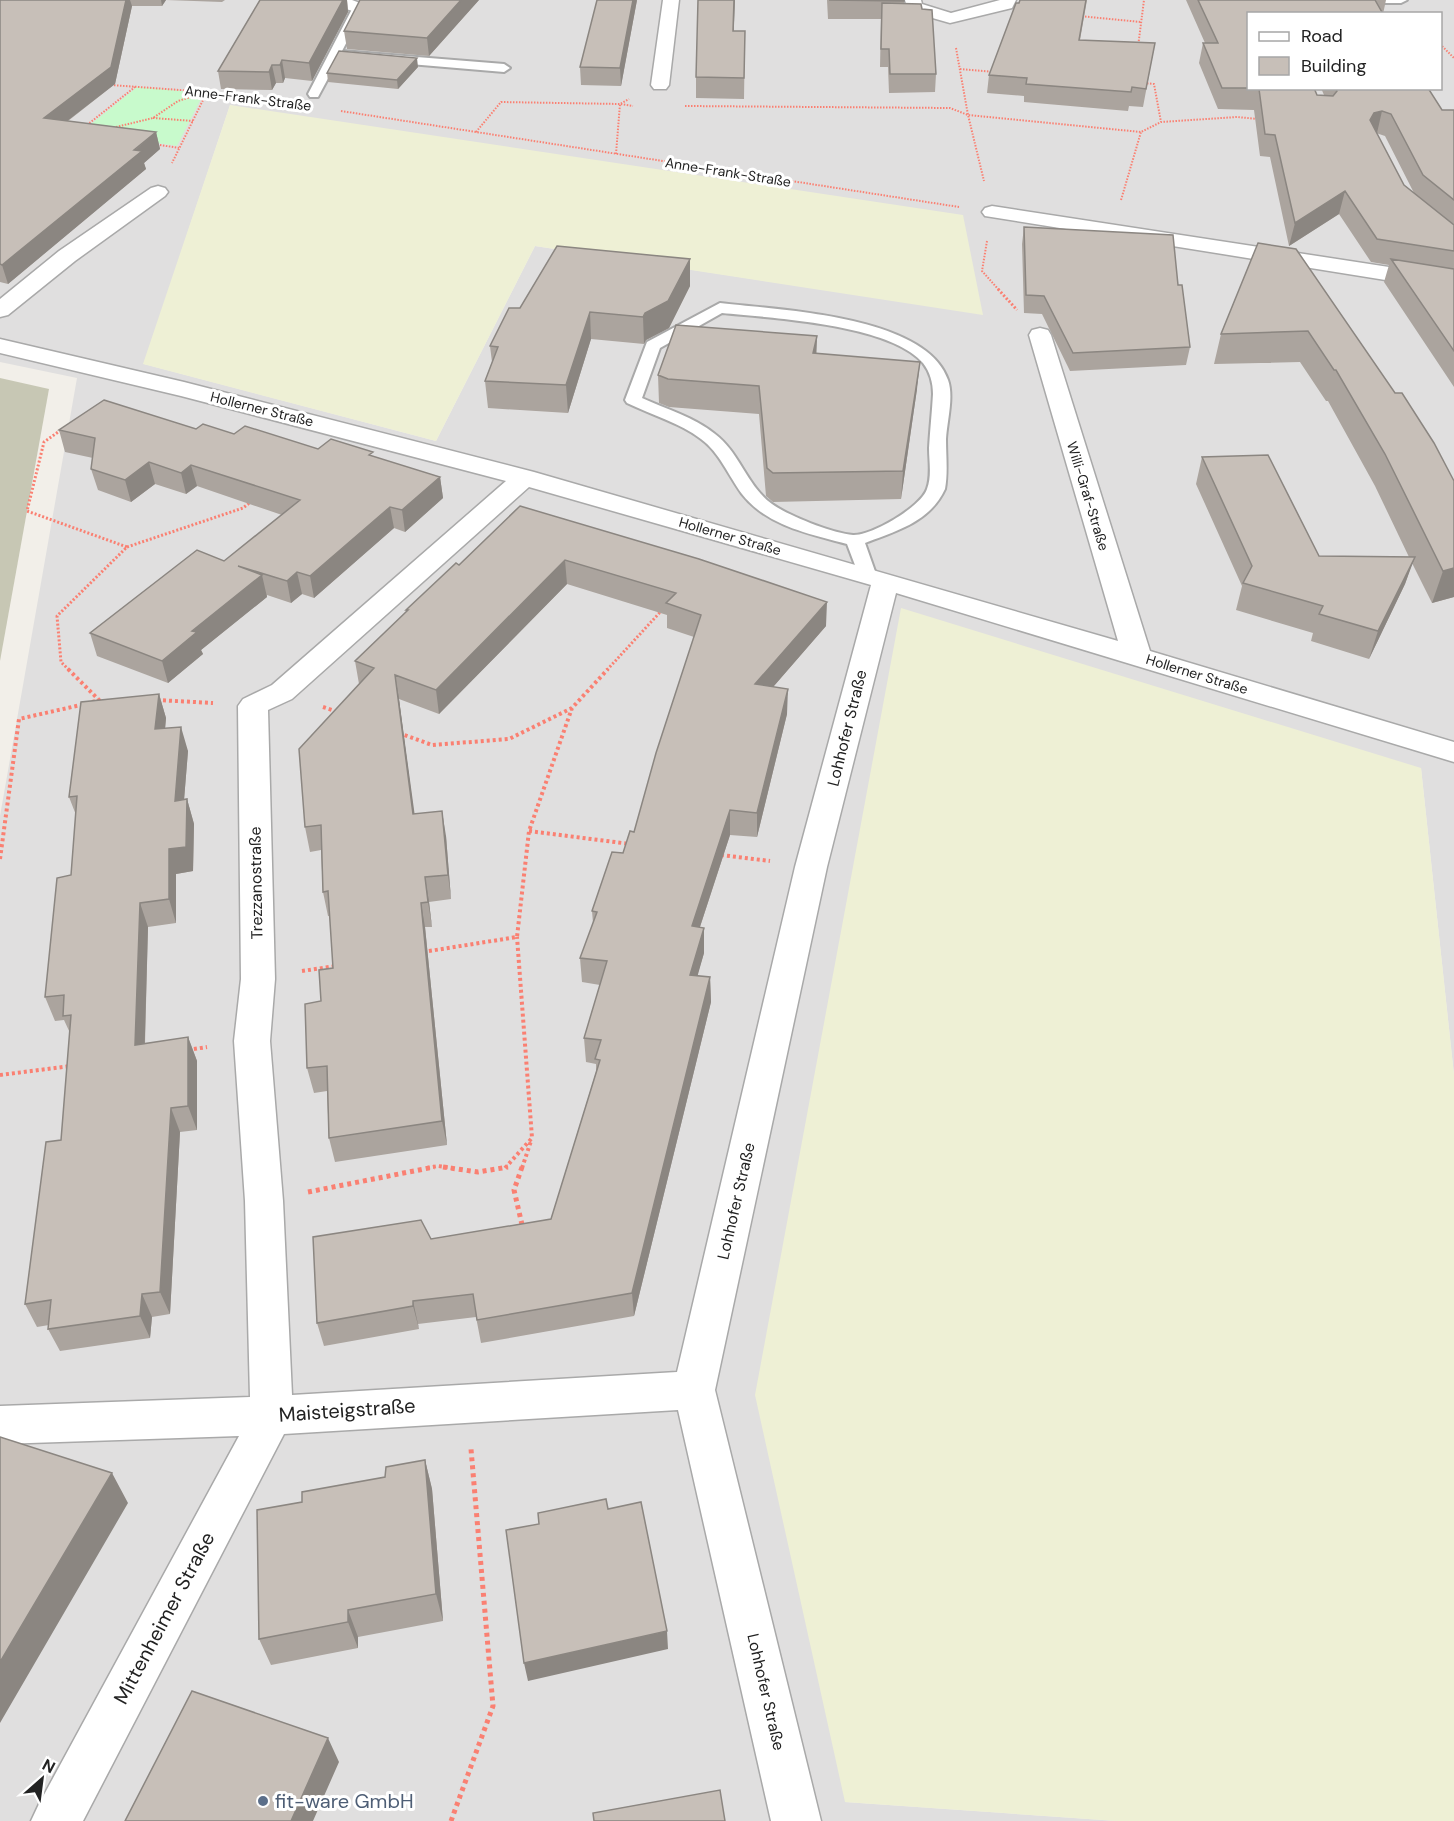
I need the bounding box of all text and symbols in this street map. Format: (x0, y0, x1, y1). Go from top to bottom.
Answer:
legend (1247, 12, 1442, 90)
text: Road (1301, 24, 1343, 48)
text: Building (1301, 54, 1366, 78)
street label: Anne-Frank-Straße (184, 81, 312, 115)
street label: Anne-Frank-Straße (664, 153, 792, 191)
street label: Hollerner Straße (209, 388, 315, 431)
street label: Willi-Graf-Straße (1063, 439, 1113, 553)
street label: Hollerner Straße (677, 513, 783, 559)
street label: Hollerner Straße (1144, 650, 1250, 698)
street label: Lohhofer Straße (822, 667, 872, 789)
street label: Trezzanostraße (245, 826, 267, 940)
street label: Lohhofer Straße (712, 1140, 760, 1262)
street label: Maisteigstraße (278, 1392, 416, 1428)
street label: Mittenheimer Straße (108, 1527, 220, 1709)
street label: Lohhofer Straße (742, 1631, 790, 1753)
north arrow (12, 1749, 72, 1809)
text: N (39, 1754, 59, 1778)
place label: fit-ware GmbH (275, 1788, 414, 1814)
marker: fit-ware GmbH (256, 1794, 270, 1808)

